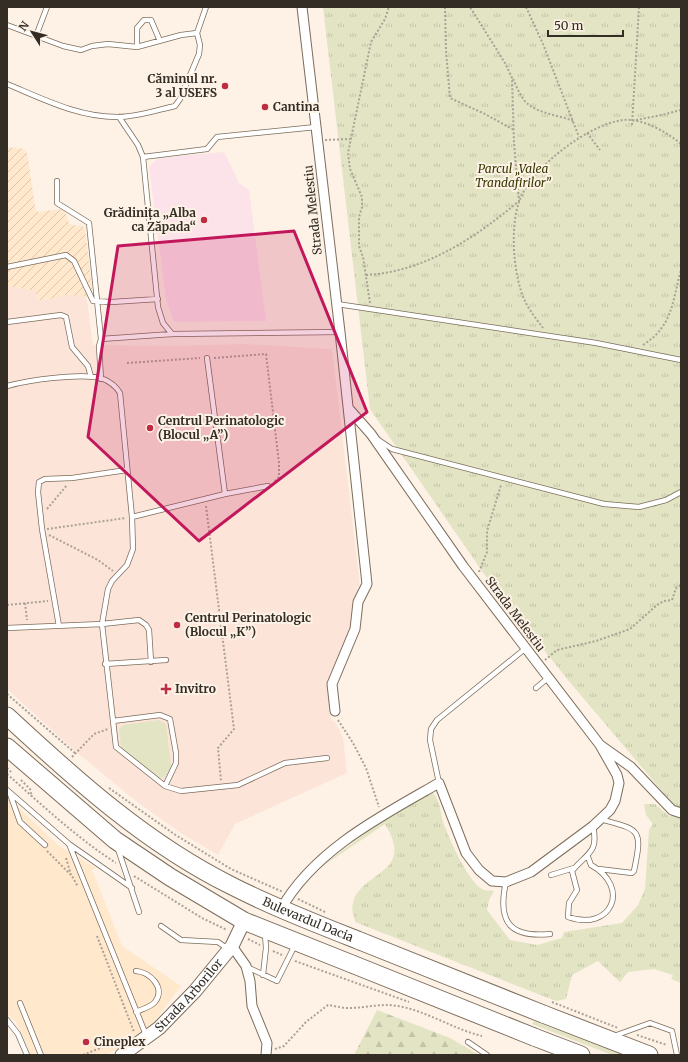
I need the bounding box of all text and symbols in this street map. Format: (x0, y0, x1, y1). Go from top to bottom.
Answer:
north arrow (12, 12, 52, 52)
scale bar (548, 12, 623, 38)
text: N (16, 18, 32, 34)
text: 50 m (554, 18, 583, 33)
place label: Căminul nr. 3 al USEFS (148, 71, 217, 100)
marker: Căminul nr. 3 al USEFS (220, 81, 230, 91)
place label: Cantina (273, 99, 320, 114)
marker: Cantina (260, 102, 270, 112)
park label: Parcul „Valea Trandafirilor” (475, 161, 551, 190)
street label: Strada Melestiu (300, 164, 325, 256)
place label: Grădinița „Alba ca Zăpada“ (104, 205, 196, 234)
marker: Grădinița „Alba ca Zăpada“ (199, 215, 209, 225)
place label: Centrul Perinatologic (Blocul „A”) (158, 413, 284, 442)
marker: Centrul Perinatologic (Blocul „A”) (145, 423, 155, 433)
street label: Strada Melestiu (482, 573, 549, 655)
place label: Centrul Perinatologic (Blocul „K”) (185, 610, 311, 639)
marker: Centrul Perinatologic (Blocul „K”) (172, 620, 182, 630)
place label: Invitro (175, 681, 216, 696)
marker: Invitro (160, 683, 172, 695)
street label: Bulevardul Dacia (260, 894, 356, 945)
street label: Strada Arborilor (151, 955, 226, 1035)
place label: Cineplex (94, 1034, 146, 1049)
marker: Cineplex (81, 1037, 91, 1047)

